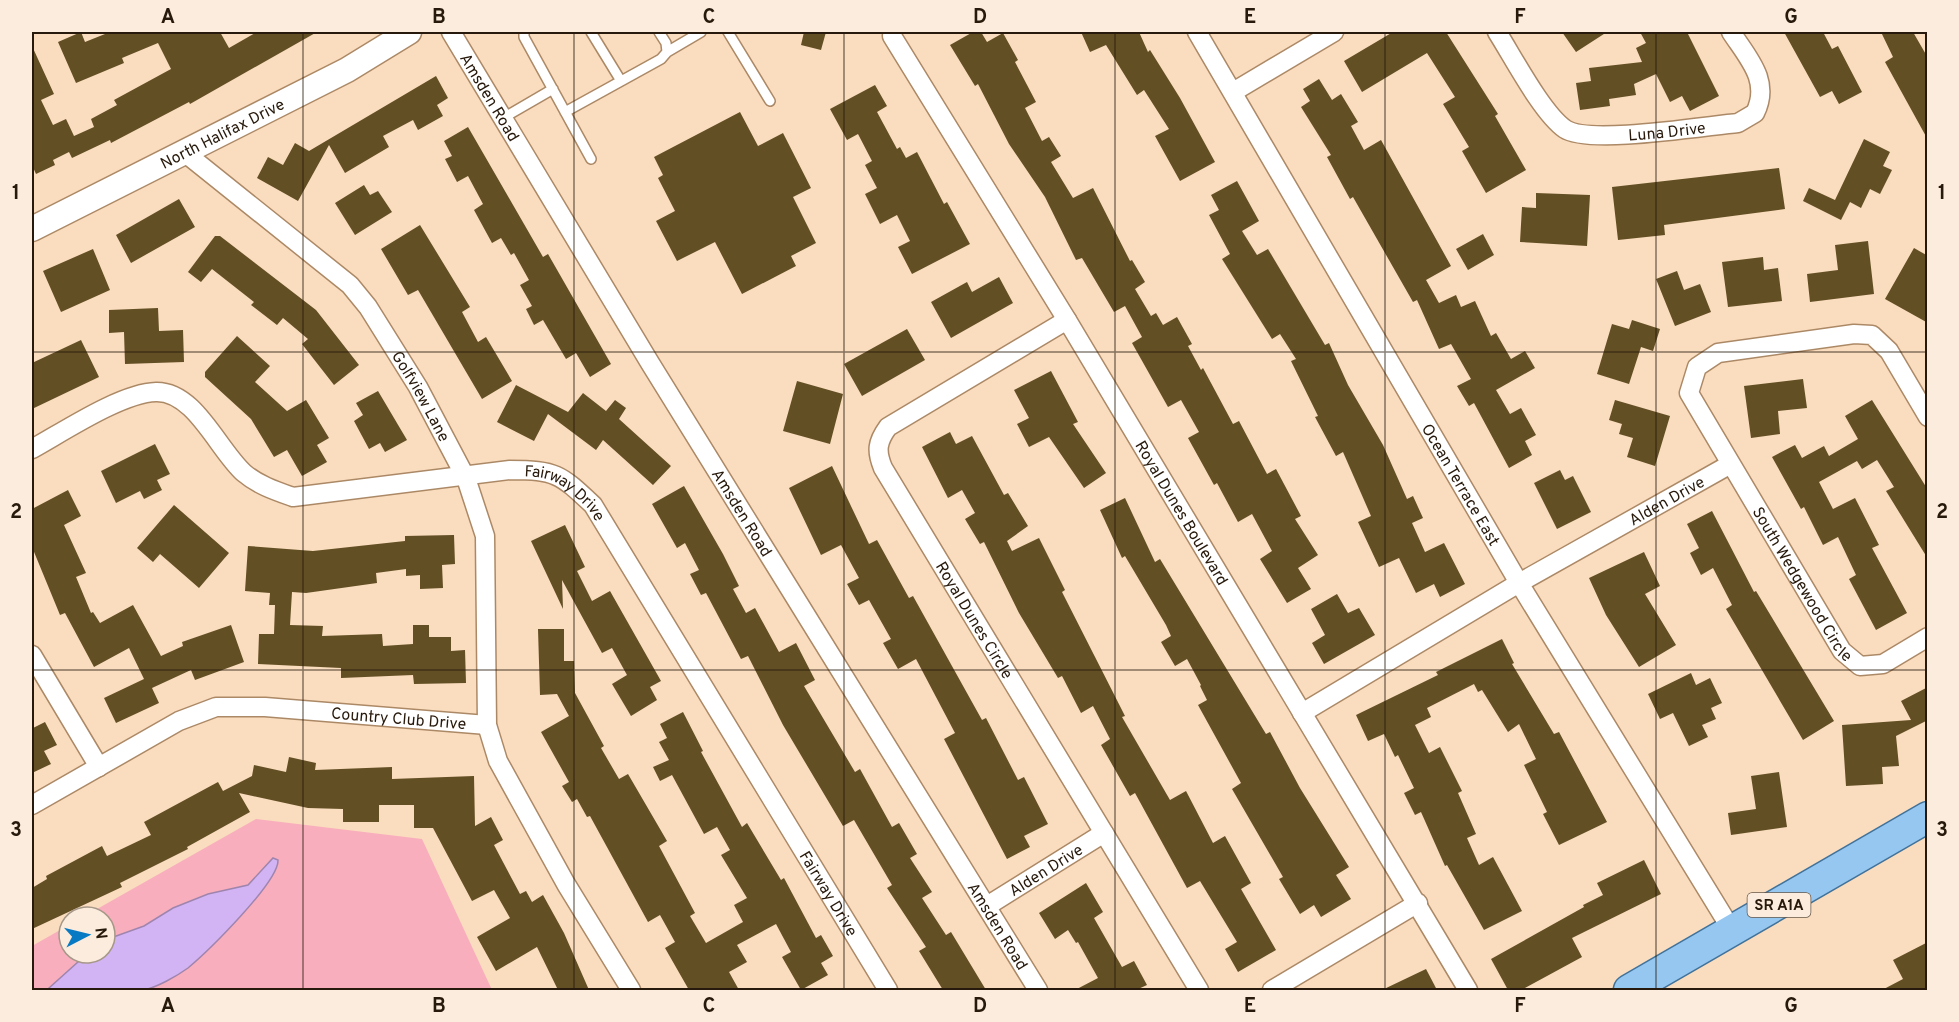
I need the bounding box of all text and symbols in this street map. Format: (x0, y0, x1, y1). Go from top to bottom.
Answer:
text: A (161, 5, 175, 31)
text: B (432, 5, 446, 31)
text: C (703, 5, 715, 31)
text: D (973, 5, 987, 31)
text: E (1244, 5, 1256, 31)
text: F (1514, 5, 1526, 31)
text: G (1784, 5, 1798, 31)
street label: Amsden Road (454, 50, 523, 146)
street label: North Halifax Drive (158, 95, 289, 175)
street label: Luna Drive (1628, 119, 1707, 147)
text: 1 (12, 181, 20, 207)
text: 1 (1938, 181, 1946, 207)
street label: Golfview Lane (386, 348, 453, 446)
street label: Ocean Terrace East (1416, 421, 1503, 550)
street label: Royal Dunes Boulevard (1130, 438, 1232, 590)
street label: Fairway Drive (524, 462, 608, 525)
street label: Amsden Road (706, 466, 775, 561)
street label: Alden Drive (1626, 473, 1709, 531)
text: 2 (10, 500, 22, 526)
text: 2 (1936, 500, 1948, 526)
street label: South Wedgewood Circle (1747, 504, 1856, 667)
street label: Royal Dunes Circle (930, 559, 1016, 683)
street label: Country Club Drive (330, 704, 467, 735)
text: 3 (10, 818, 22, 844)
text: 3 (1936, 818, 1948, 844)
street label: Alden Drive (1006, 841, 1087, 902)
street label: Fairway Drive (794, 848, 861, 941)
street label: Amsden Road (962, 879, 1031, 974)
road number: SR A1A (1748, 893, 1810, 917)
north arrow (57, 905, 117, 965)
text: N (89, 926, 111, 940)
text: A (161, 994, 175, 1020)
text: B (432, 994, 446, 1020)
text: C (703, 994, 715, 1020)
text: D (973, 994, 987, 1020)
text: E (1244, 994, 1256, 1020)
text: F (1514, 994, 1526, 1020)
text: G (1784, 994, 1798, 1020)

